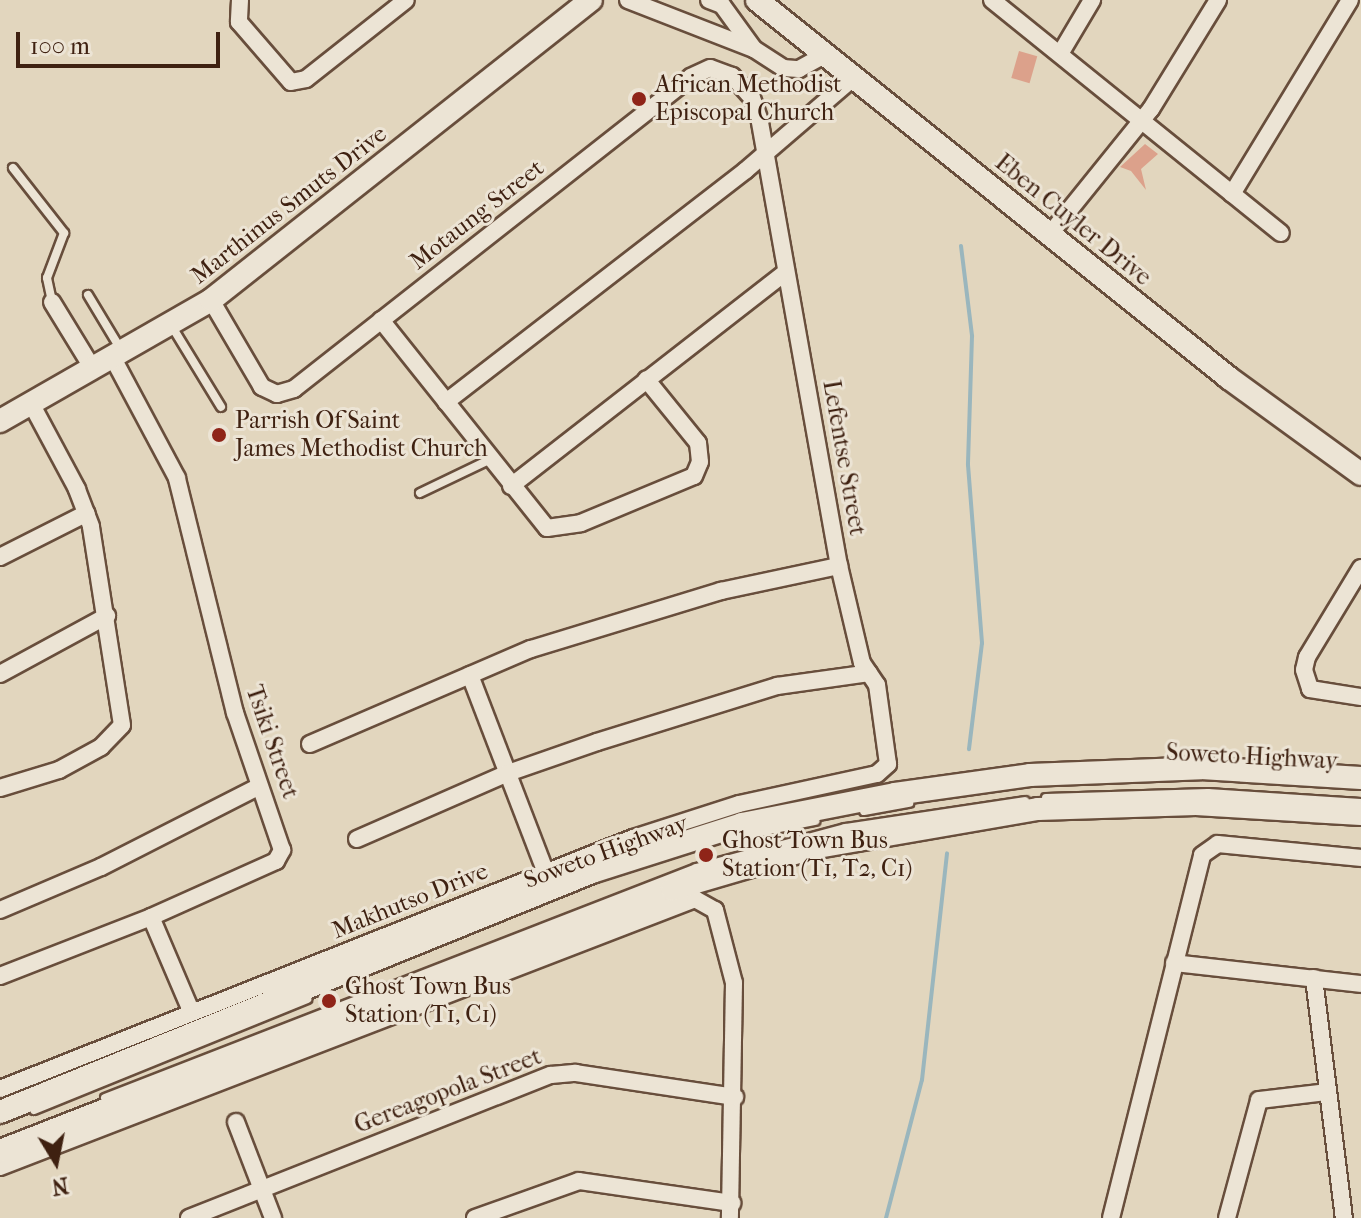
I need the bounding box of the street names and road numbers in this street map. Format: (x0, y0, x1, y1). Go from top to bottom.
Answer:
street label: Marthinus Smuts Drive (185, 120, 393, 290)
street label: Eben Cuyler Drive (989, 148, 1157, 292)
street label: Motaung Street (404, 154, 550, 276)
street label: Lefentse Street (816, 378, 872, 538)
street label: Tsiki Street (239, 681, 305, 803)
street label: Soweto Highway (1165, 738, 1339, 776)
street label: Soweto Highway (520, 809, 692, 895)
street label: Makhutso Drive (328, 857, 492, 945)
street label: Gereagopola Street (350, 1042, 546, 1140)

